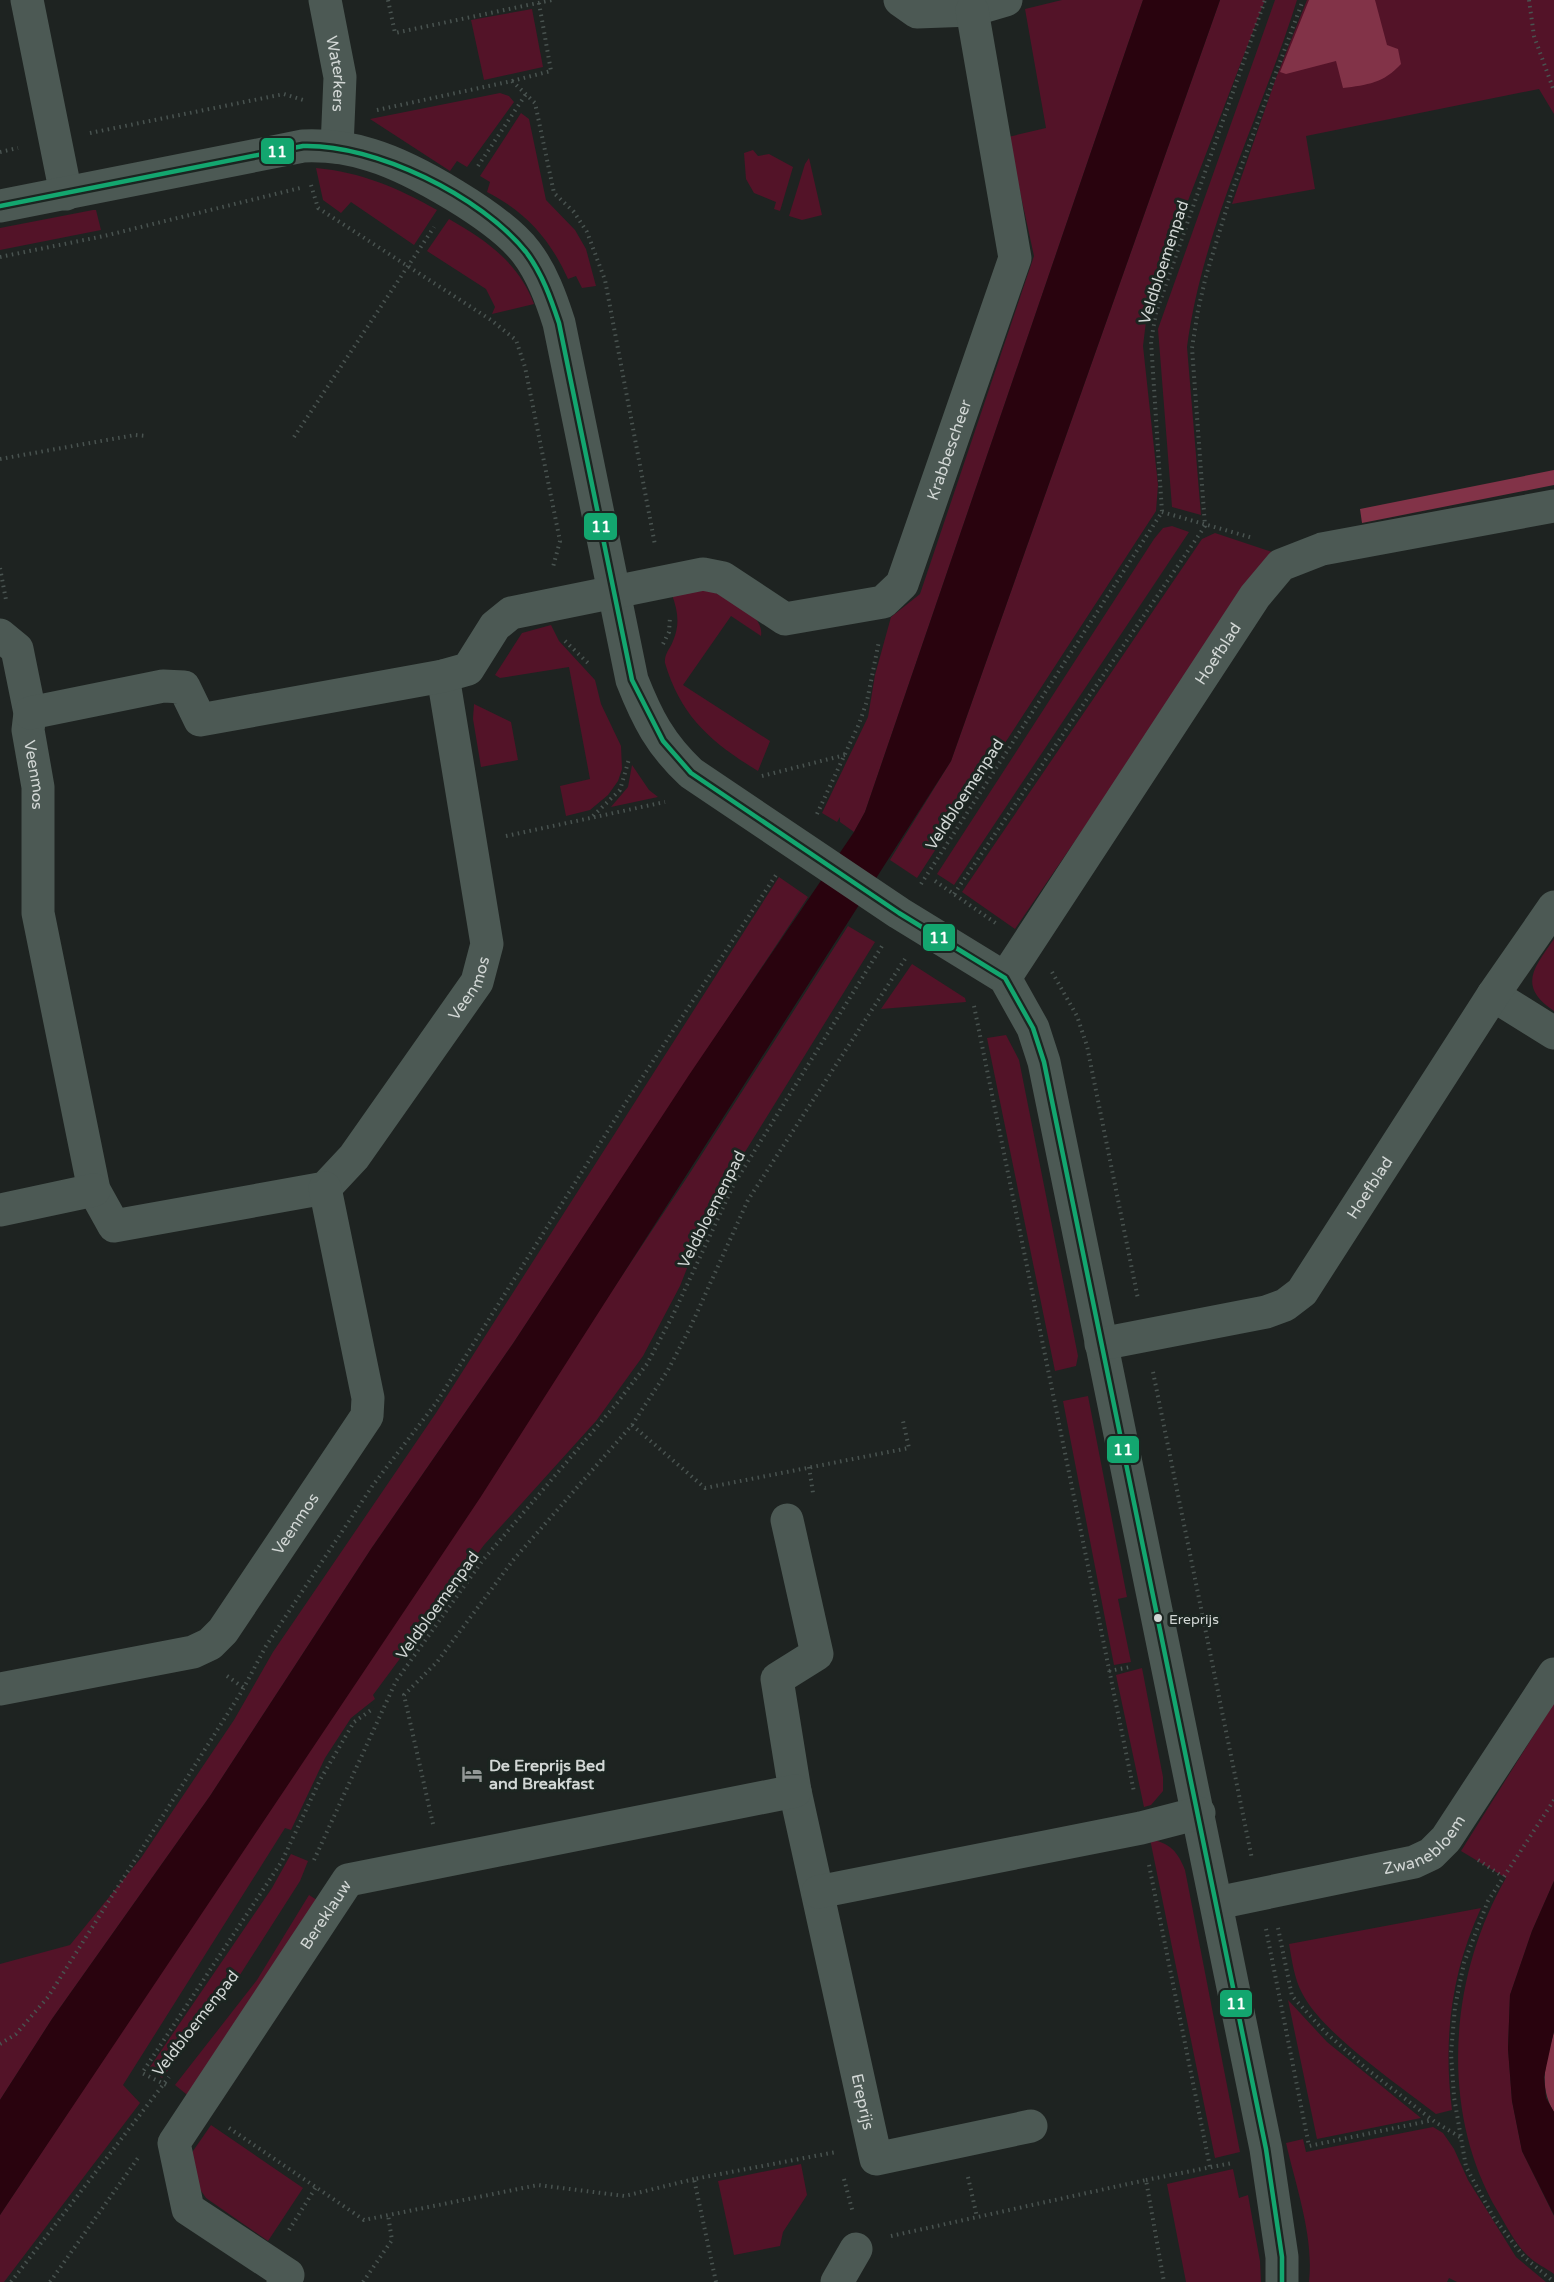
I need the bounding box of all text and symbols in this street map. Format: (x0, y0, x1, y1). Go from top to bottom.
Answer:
street label: Waterkers (321, 34, 349, 112)
line badge: 11 (260, 137, 295, 165)
text: 11 (267, 142, 287, 162)
street label: Veldbloemenpad (1135, 198, 1193, 327)
street label: Krabbescheer (923, 396, 976, 503)
line badge: 11 (583, 512, 618, 541)
text: 11 (591, 517, 611, 537)
street label: Hoefblad (1191, 619, 1246, 689)
street label: Veldbloemenpad (921, 735, 1008, 854)
street label: Veenmos (19, 739, 48, 810)
line badge: 11 (922, 923, 956, 952)
text: 11 (929, 928, 949, 948)
street label: Veenmos (444, 954, 494, 1024)
street label: Veldbloemenpad (674, 1147, 750, 1271)
street label: Hoefblad (1343, 1153, 1397, 1223)
line badge: 11 (1106, 1435, 1140, 1464)
text: 11 (1113, 1440, 1133, 1460)
street label: Veenmos (268, 1489, 324, 1559)
street label: Veldbloemenpad (392, 1548, 484, 1664)
place label: Ereprijs (1169, 1611, 1219, 1628)
marker: Ereprijs (1152, 1612, 1164, 1624)
place label: De Ereprijs Bed and Breakfast (489, 1756, 605, 1794)
hotel icon: De Ereprijs Bed and Breakfast (460, 1762, 484, 1786)
street label: Zwanebloem (1382, 1812, 1470, 1879)
street label: Bereklauw (296, 1876, 356, 1953)
street label: Veldbloemenpad (148, 1967, 243, 2081)
line badge: 11 (1219, 1989, 1253, 2018)
text: 11 (1226, 1994, 1246, 2014)
street label: Ereprijs (846, 2072, 878, 2132)

